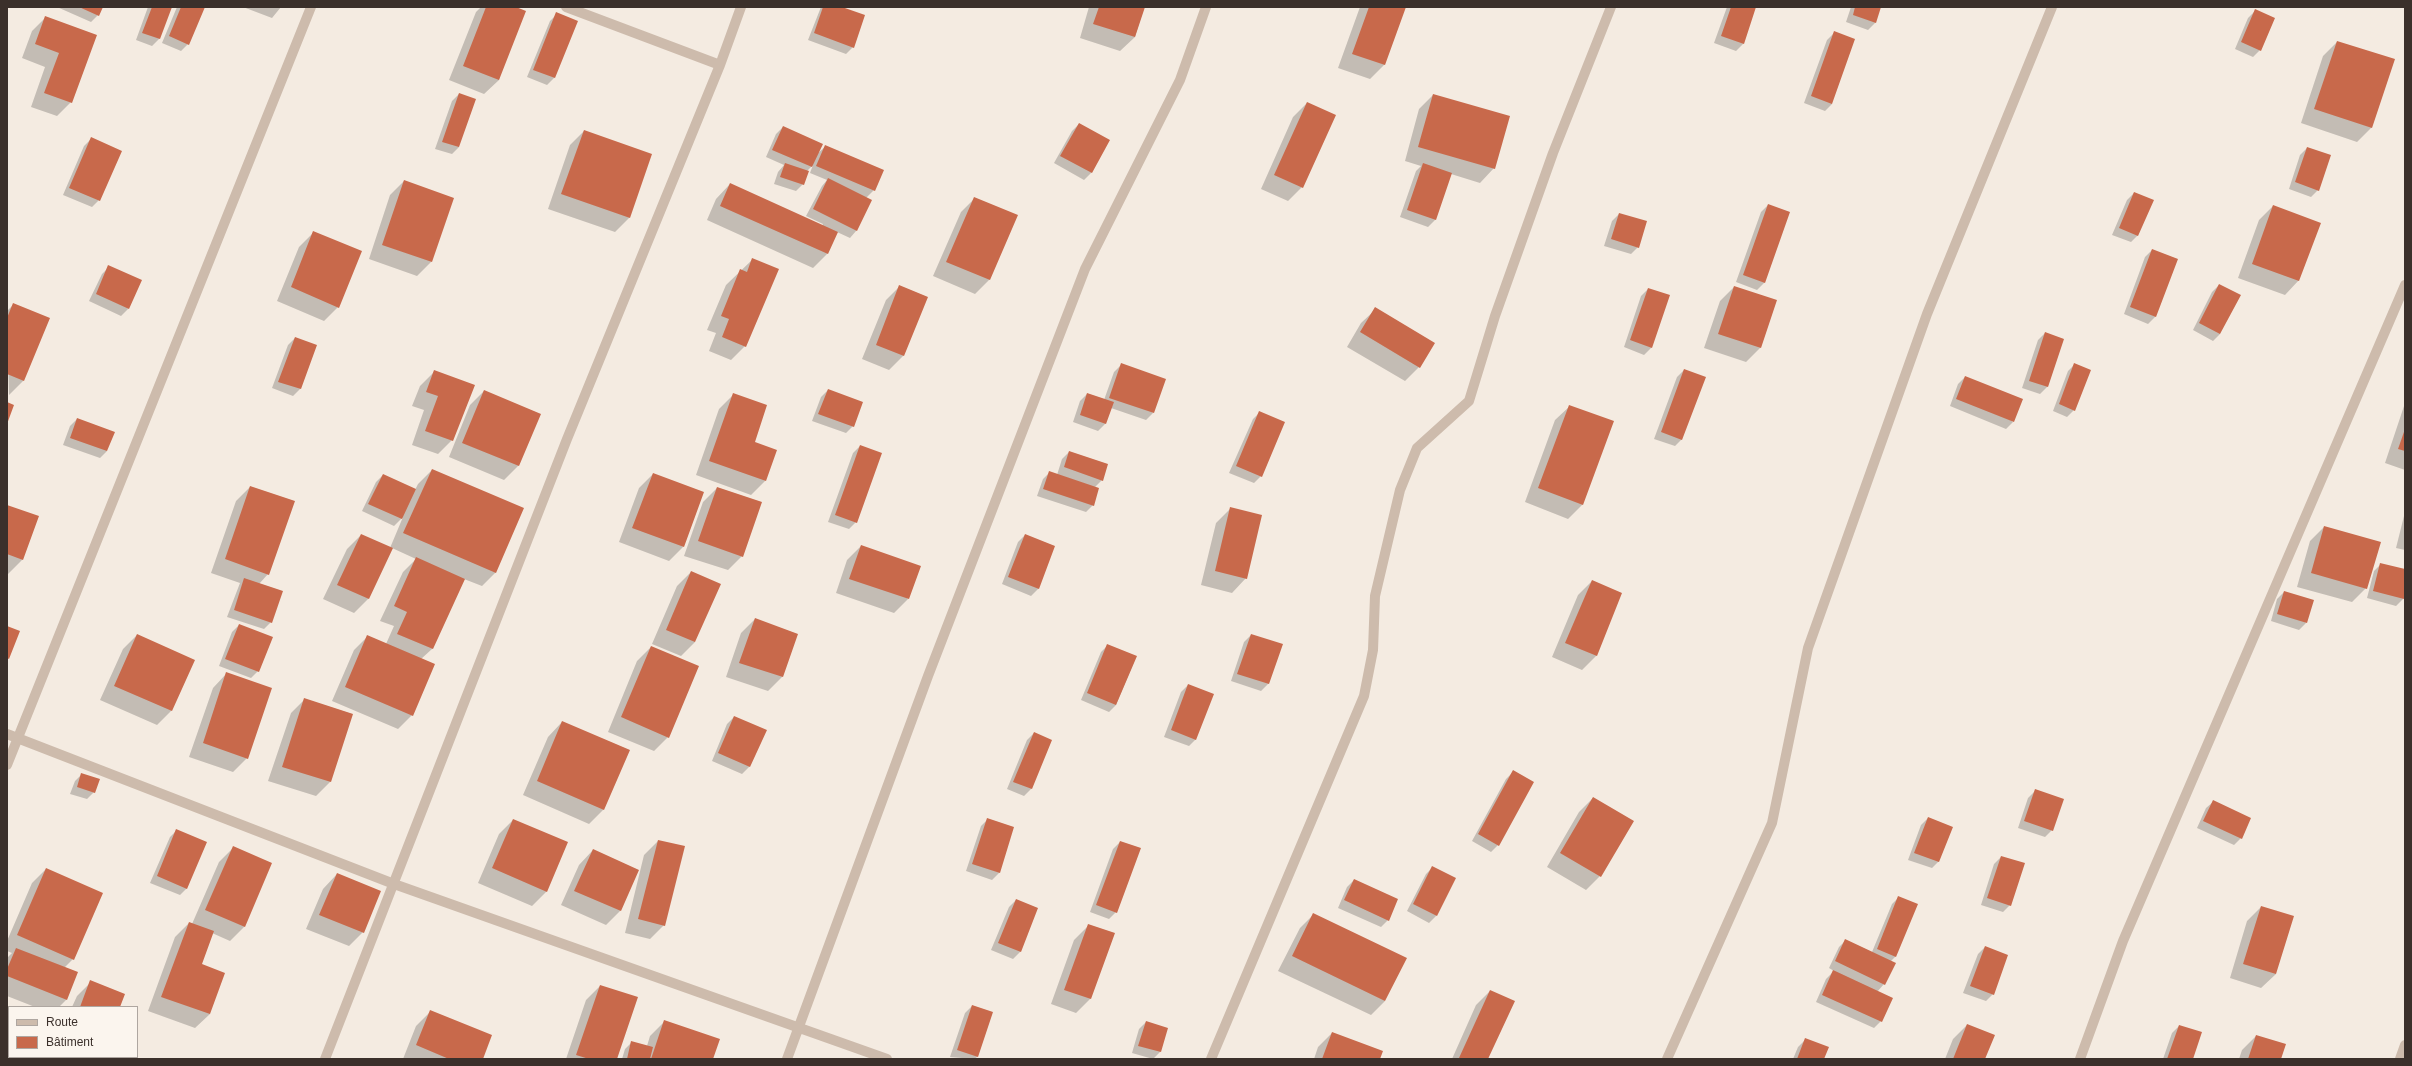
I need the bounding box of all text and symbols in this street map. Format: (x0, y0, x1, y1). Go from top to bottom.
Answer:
legend (8, 1006, 138, 1058)
text: Route (46, 1015, 78, 1029)
text: Bâtiment (46, 1035, 93, 1049)

